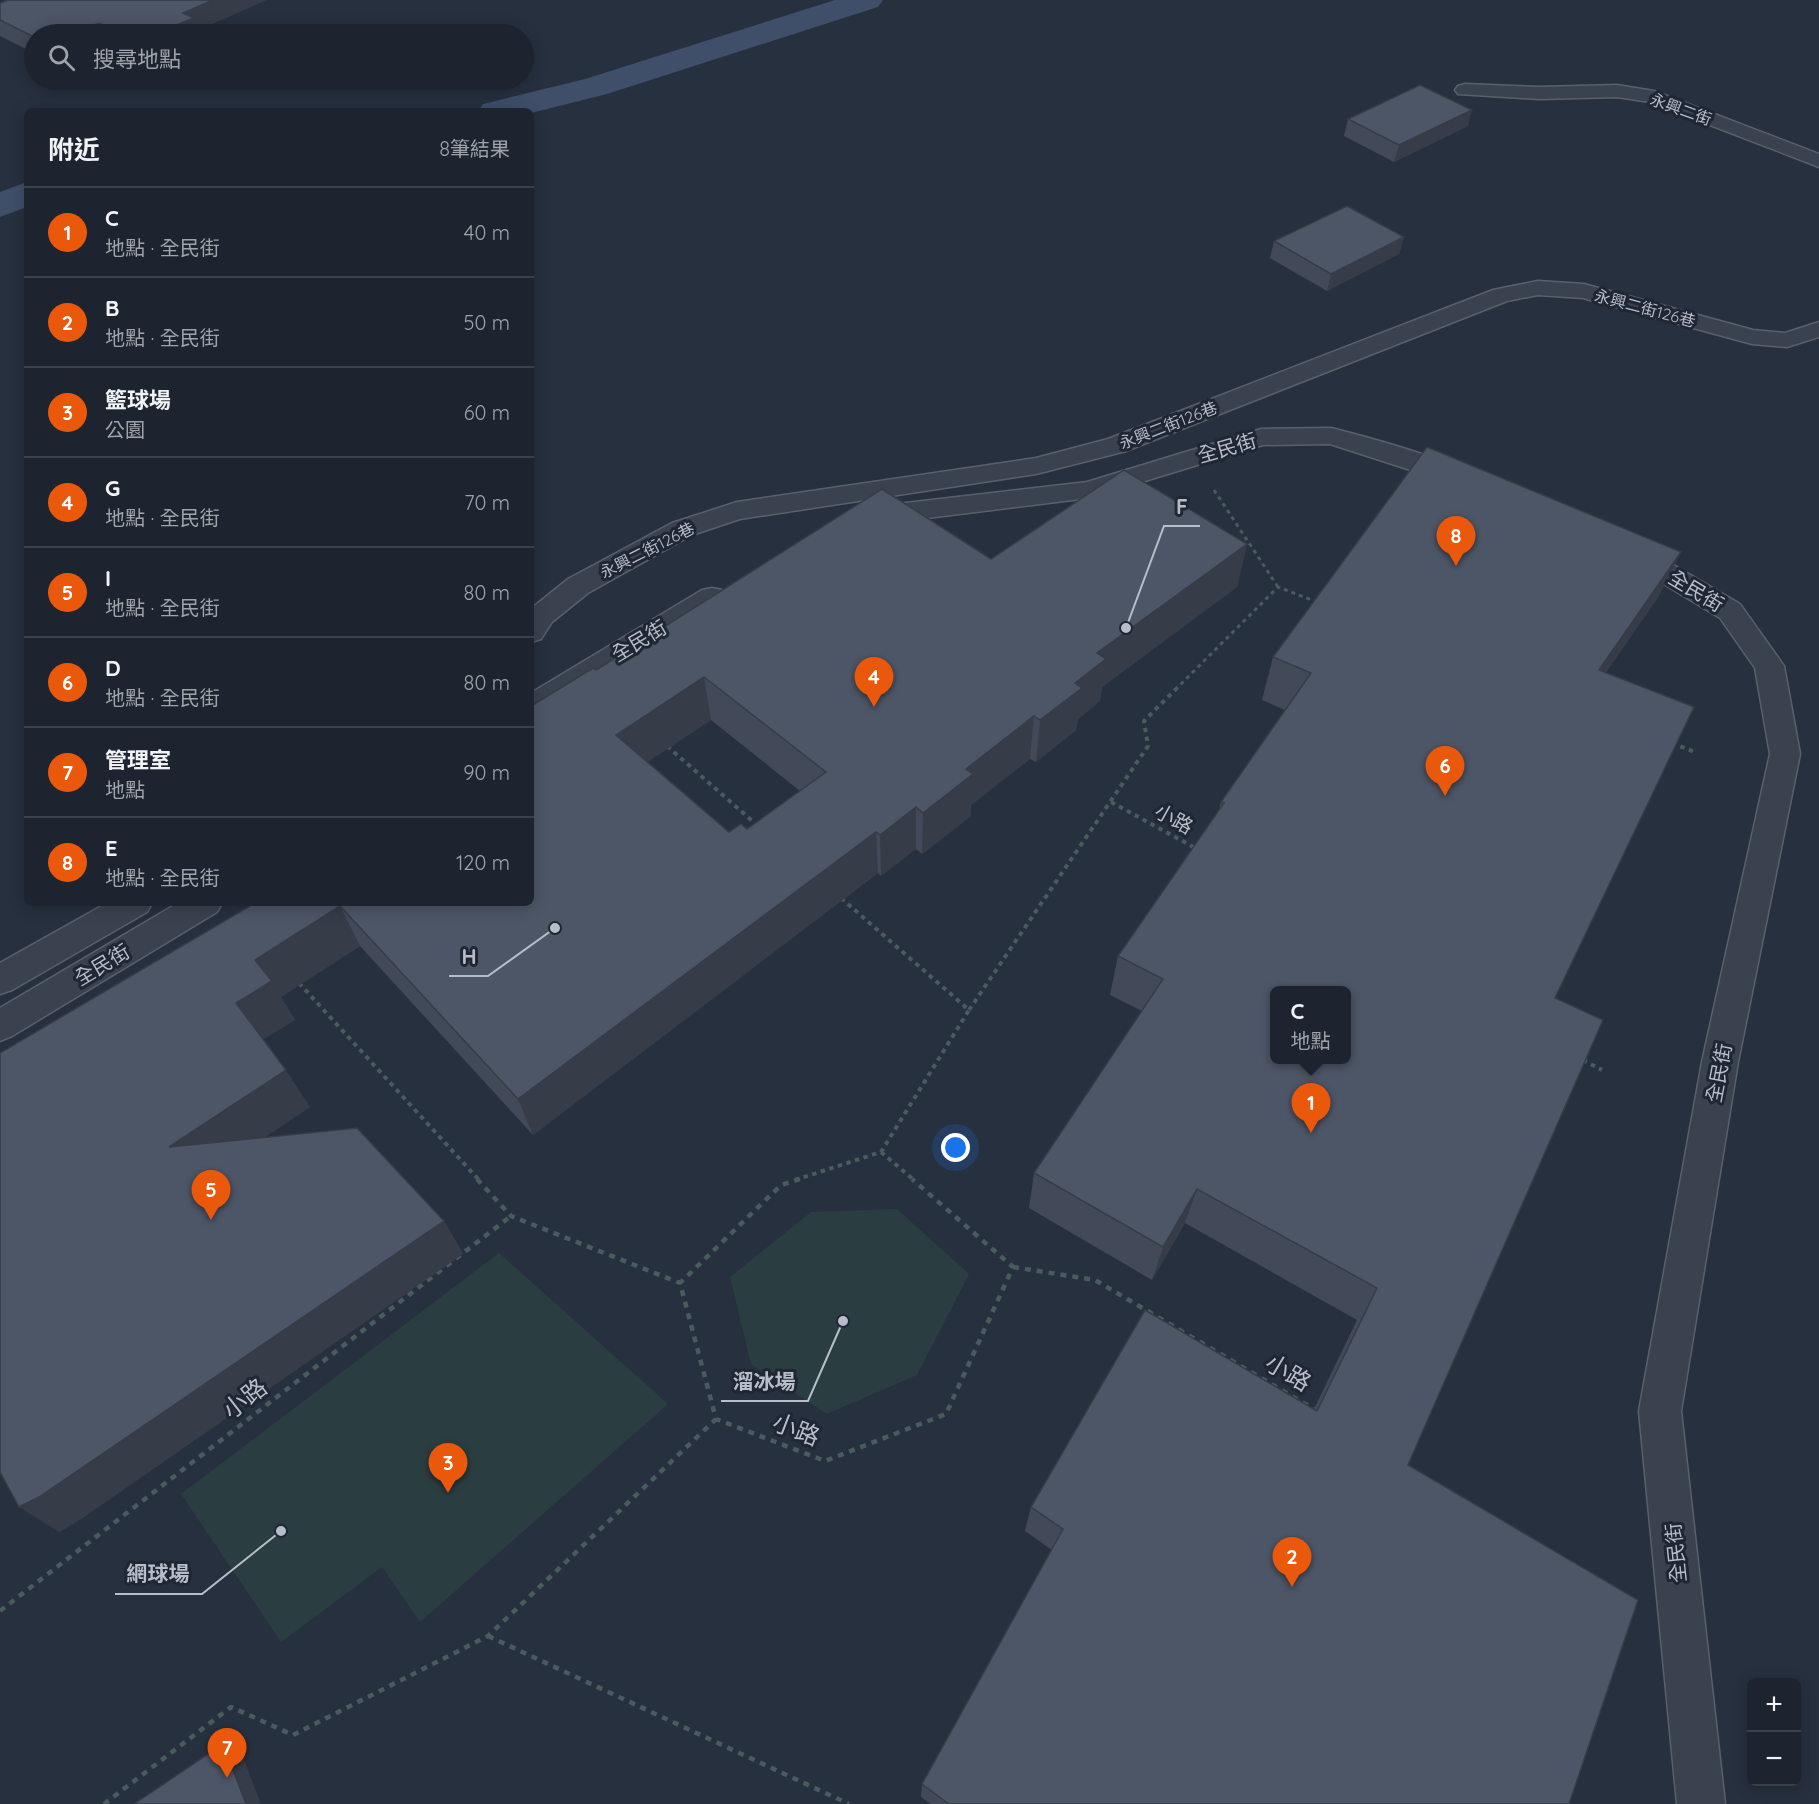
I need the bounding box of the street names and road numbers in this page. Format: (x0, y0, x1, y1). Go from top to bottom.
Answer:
street label: 永興二街 (1648, 89, 1714, 129)
street label: 永興二街126巷 (1592, 285, 1698, 331)
street label: 永興二街126巷 (1116, 397, 1220, 453)
street label: 全民街 (1195, 427, 1259, 468)
street label: 永興二街126巷 (596, 518, 698, 582)
street label: 全民街 (1664, 564, 1728, 617)
street label: 全民街 (607, 614, 671, 667)
street label: 小路 (1151, 798, 1198, 839)
street label: 全民街 (70, 938, 134, 991)
street label: 全民街 (1701, 1041, 1737, 1105)
street label: 小路 (1260, 1347, 1317, 1397)
street label: 小路 (216, 1372, 273, 1425)
street label: 小路 (769, 1406, 824, 1452)
street label: 全民街 (1660, 1522, 1691, 1584)

